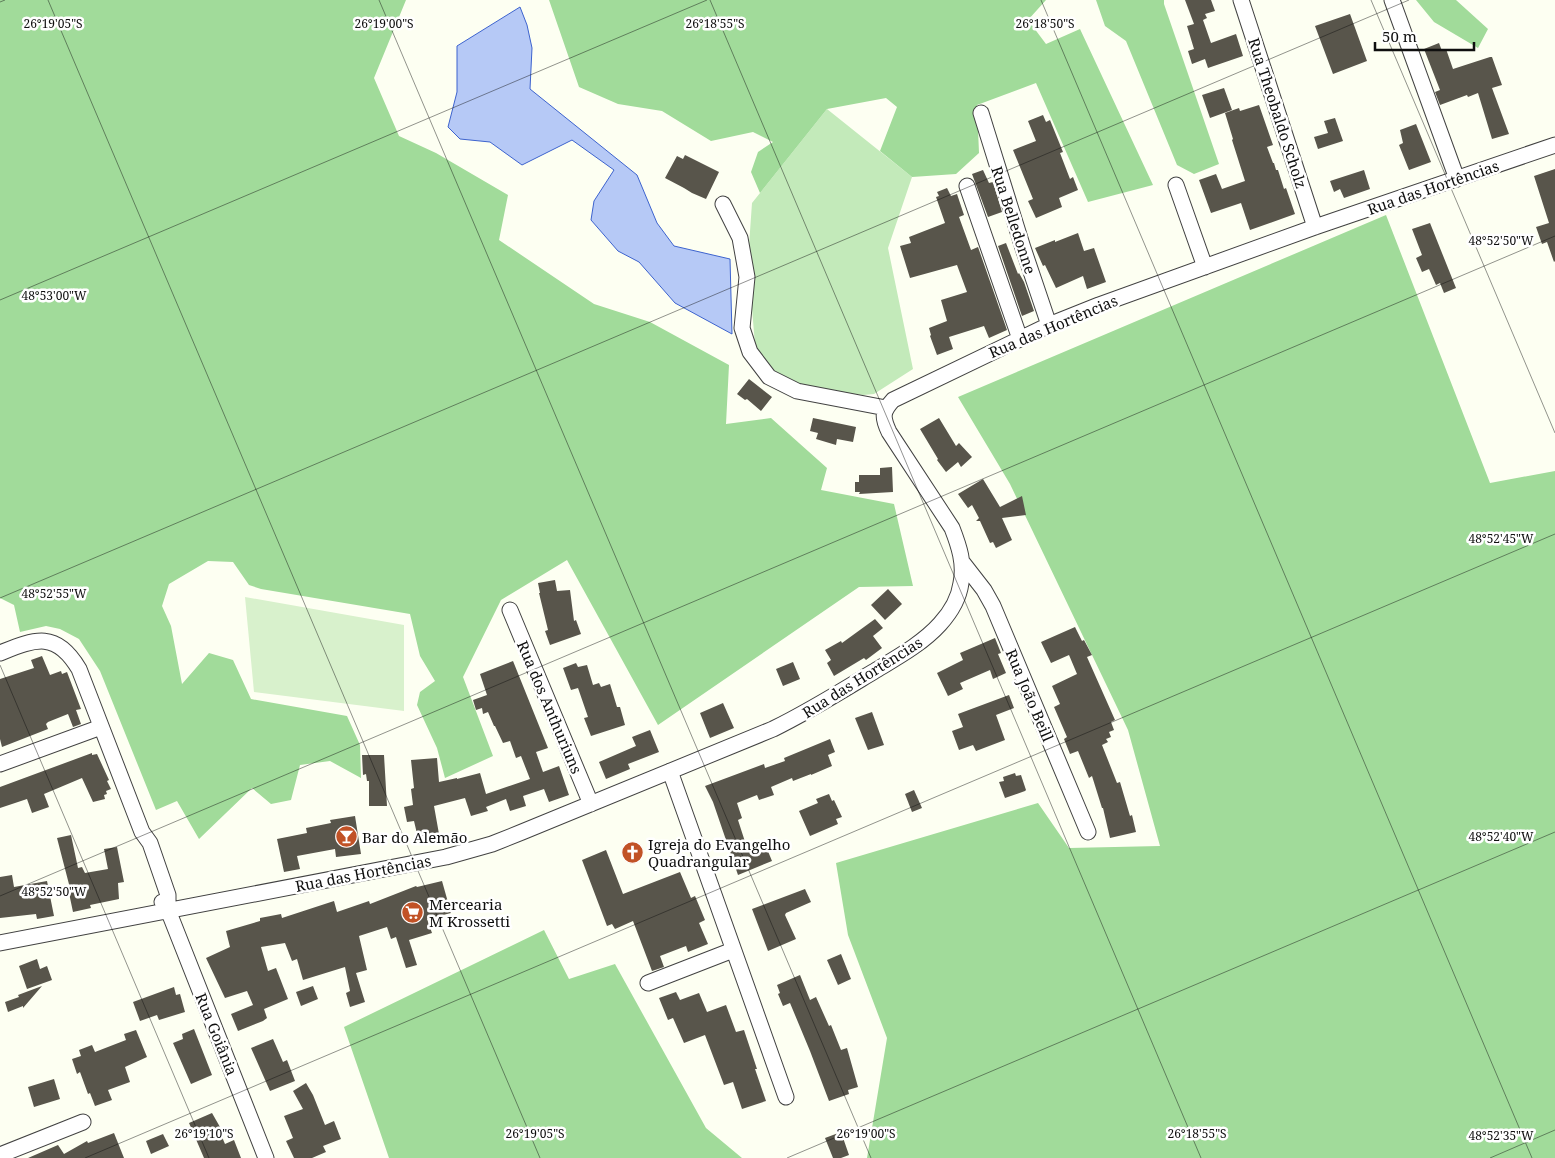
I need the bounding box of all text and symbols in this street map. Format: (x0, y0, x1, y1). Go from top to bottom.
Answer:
text: 26°19'05"S (23, 15, 83, 32)
text: 26°19'00"S (354, 15, 414, 32)
text: 26°18'55"S (685, 15, 745, 32)
text: 26°18'50"S (1015, 15, 1075, 32)
scale bar (1375, 20, 1474, 52)
text: 50 m (1382, 26, 1417, 46)
street label: Rua Theobaldo Scholz (1244, 35, 1312, 191)
street label: Rua das Hortências (1364, 155, 1502, 219)
street label: Rua Belledonne (987, 164, 1041, 276)
text: 48°52'50"W (1468, 232, 1534, 249)
text: 48°53'00"W (21, 287, 87, 304)
street label: Rua das Hortências (986, 290, 1121, 362)
text: 48°52'45"W (1468, 530, 1534, 547)
text: 48°52'55"W (21, 585, 87, 602)
street label: Rua das Hortências (798, 632, 926, 722)
street label: Rua dos Anthuriuns (513, 637, 587, 777)
street label: Rua João Beill (1002, 646, 1059, 745)
bar icon: Bar do Alemão (334, 825, 358, 849)
place label: Bar do Alemão (362, 827, 468, 847)
text: 48°52'40"W (1468, 828, 1534, 845)
place label: Igreja do Evangelho Quadrangular (648, 834, 790, 871)
church icon: Igreja do Evangelho Quadrangular (620, 841, 644, 865)
street label: Rua das Hortências (293, 850, 433, 896)
text: 48°52'50"W (21, 883, 87, 900)
place label: Mercearia M Krossetti (429, 894, 510, 931)
supermarket icon: Mercearia M Krossetti (401, 901, 425, 925)
street label: Rua Goiânia (191, 990, 243, 1078)
text: 26°19'10"S (174, 1125, 234, 1142)
text: 26°19'05"S (505, 1125, 565, 1142)
text: 26°19'00"S (836, 1125, 896, 1142)
text: 26°18'55"S (1167, 1125, 1227, 1142)
text: 48°52'35"W (1468, 1127, 1534, 1144)

